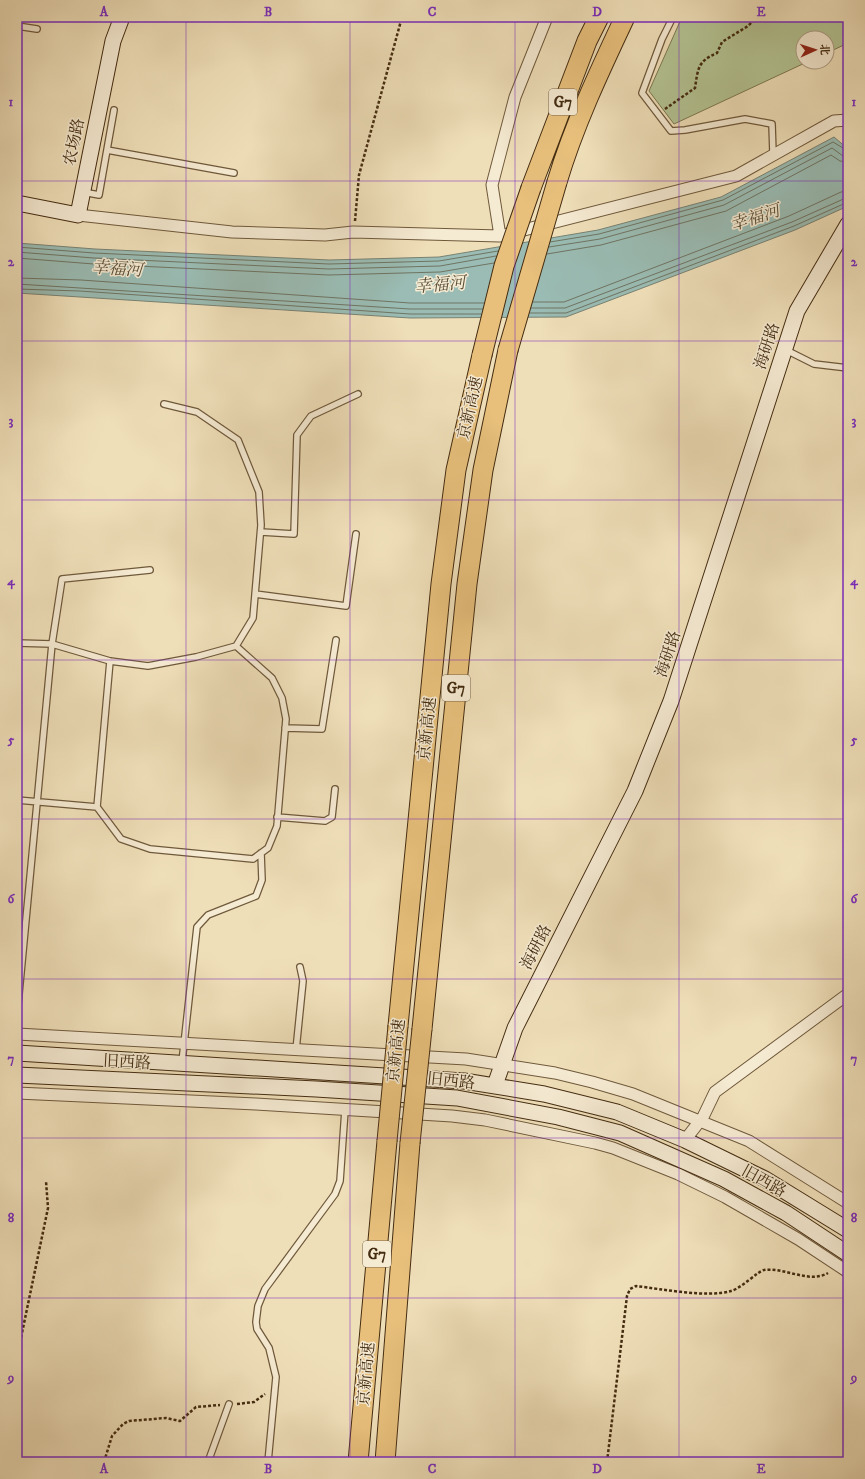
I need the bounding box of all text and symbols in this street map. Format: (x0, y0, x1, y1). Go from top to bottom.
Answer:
text: A (99, 4, 109, 20)
text: B (264, 4, 272, 20)
text: C (428, 4, 437, 20)
text: D (592, 4, 602, 20)
text: E (756, 4, 766, 20)
north arrow (795, 30, 835, 70)
text: 北 (817, 44, 831, 55)
road number: G7 (549, 89, 577, 115)
text: 1 (9, 94, 14, 110)
text: 1 (852, 94, 857, 110)
street label: 农场路 (59, 116, 89, 168)
water label: 幸福河 (727, 199, 786, 236)
text: 2 (8, 254, 15, 270)
text: 2 (851, 254, 858, 270)
water label: 幸福河 (91, 256, 146, 282)
water label: 幸福河 (414, 272, 469, 298)
street label: 海研路 (750, 320, 784, 372)
street label: 京新高速 (453, 375, 487, 441)
text: 3 (9, 413, 14, 429)
text: 3 (852, 413, 857, 429)
text: 4 (6, 573, 15, 590)
text: 4 (849, 573, 858, 590)
street label: 海研路 (651, 628, 685, 680)
road number: G7 (442, 675, 470, 701)
street label: 京新高速 (414, 696, 440, 762)
text: 5 (7, 732, 15, 748)
text: 5 (850, 732, 858, 748)
text: 6 (8, 891, 16, 907)
text: 6 (851, 891, 859, 907)
street label: 海研路 (516, 921, 556, 973)
street label: 京新高速 (383, 1018, 409, 1084)
text: 7 (8, 1051, 15, 1067)
street label: 旧西路 (103, 1051, 151, 1073)
text: 7 (851, 1051, 858, 1067)
street label: 旧西路 (426, 1069, 476, 1093)
street label: 旧西路 (738, 1161, 790, 1201)
text: 8 (8, 1210, 15, 1226)
text: 8 (851, 1210, 858, 1226)
road number: G7 (363, 1241, 391, 1267)
street label: 京新高速 (353, 1341, 379, 1407)
text: 9 (7, 1370, 14, 1386)
text: 9 (850, 1370, 857, 1386)
text: A (99, 1461, 109, 1477)
text: B (264, 1461, 272, 1477)
text: C (428, 1461, 437, 1477)
text: D (592, 1461, 602, 1477)
text: E (756, 1461, 766, 1477)

